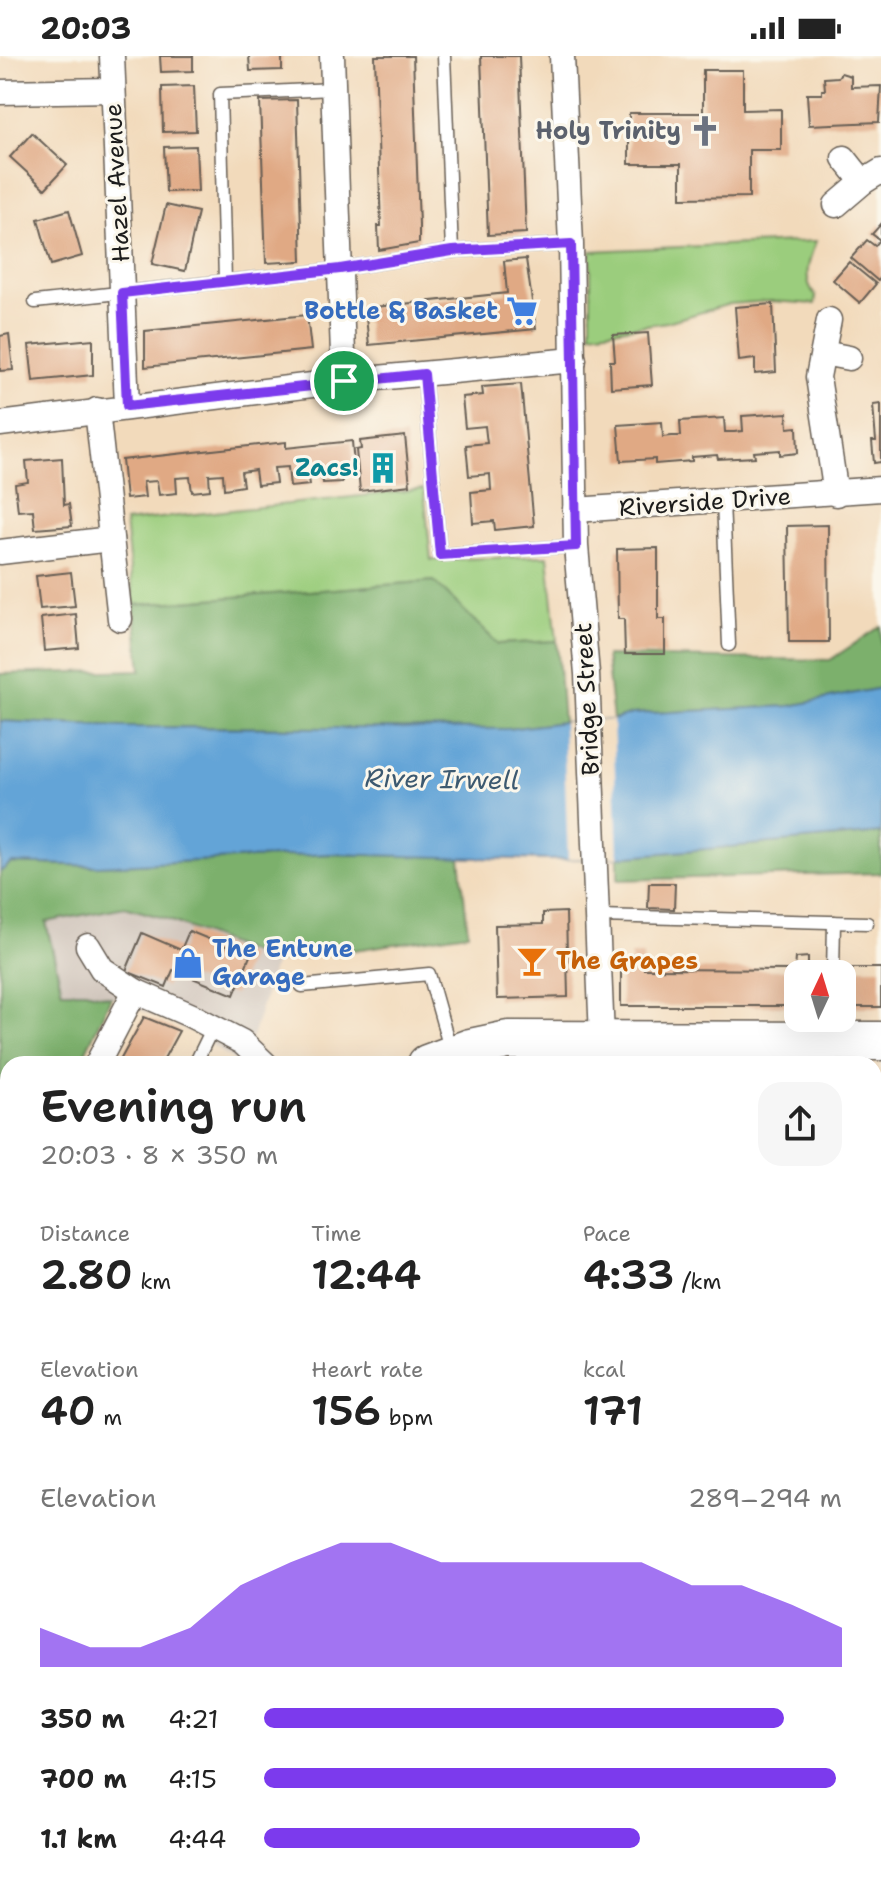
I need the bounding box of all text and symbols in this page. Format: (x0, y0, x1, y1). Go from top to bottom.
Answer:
text: 20:03 (40, 8, 131, 49)
street label: Hazel Avenue (97, 103, 137, 263)
church icon: Holy Trinity (688, 114, 722, 148)
place label: Holy Trinity (536, 115, 681, 147)
supermarket icon: Bottle & Basket (505, 294, 539, 328)
place label: Bottle & Basket (304, 295, 498, 327)
pin (310, 347, 378, 415)
icon: arrive (322, 359, 366, 403)
building icon: Zacs! (366, 451, 400, 485)
place label: Zacs! (295, 452, 359, 484)
street label: Riverside Drive (618, 480, 792, 524)
street label: Bridge Street (567, 622, 607, 776)
water label: River Irwell (365, 760, 519, 797)
place label: The Entune Garage (212, 933, 353, 993)
bar icon: The Grapes (515, 944, 549, 978)
place label: The Grapes (556, 945, 698, 977)
shop icon: The Entune Garage (171, 946, 205, 980)
north arrow (784, 960, 856, 1032)
map controls (784, 960, 856, 1032)
text: Evening run (40, 1077, 307, 1136)
button: share (758, 1082, 842, 1166)
text: 20:03 · 8 × 350 m (40, 1137, 278, 1172)
text: Distance (40, 1219, 130, 1248)
text: Time (311, 1219, 362, 1248)
text: Pace (583, 1219, 631, 1248)
text: 2.80 (40, 1248, 133, 1302)
text: 12:44 (311, 1248, 421, 1302)
text: 4:33 (583, 1248, 675, 1302)
text: km (133, 1267, 171, 1296)
text: /km (675, 1267, 721, 1296)
text: Elevation (40, 1355, 138, 1384)
text: Heart rate (311, 1355, 423, 1384)
text: kcal (583, 1355, 625, 1384)
text: 40 (40, 1384, 96, 1438)
text: 156 (311, 1384, 381, 1438)
text: 171 (583, 1384, 643, 1438)
text: m (96, 1403, 122, 1432)
text: bpm (381, 1403, 433, 1432)
text: Elevation (40, 1480, 156, 1515)
text: 289–294 m (688, 1480, 842, 1515)
text: 350 m (40, 1701, 125, 1736)
text: 4:21 (168, 1701, 219, 1736)
text: 700 m (40, 1761, 127, 1796)
text: 4:15 (168, 1761, 217, 1796)
text: 1.1 km (40, 1821, 117, 1856)
text: 4:44 (168, 1821, 226, 1856)

